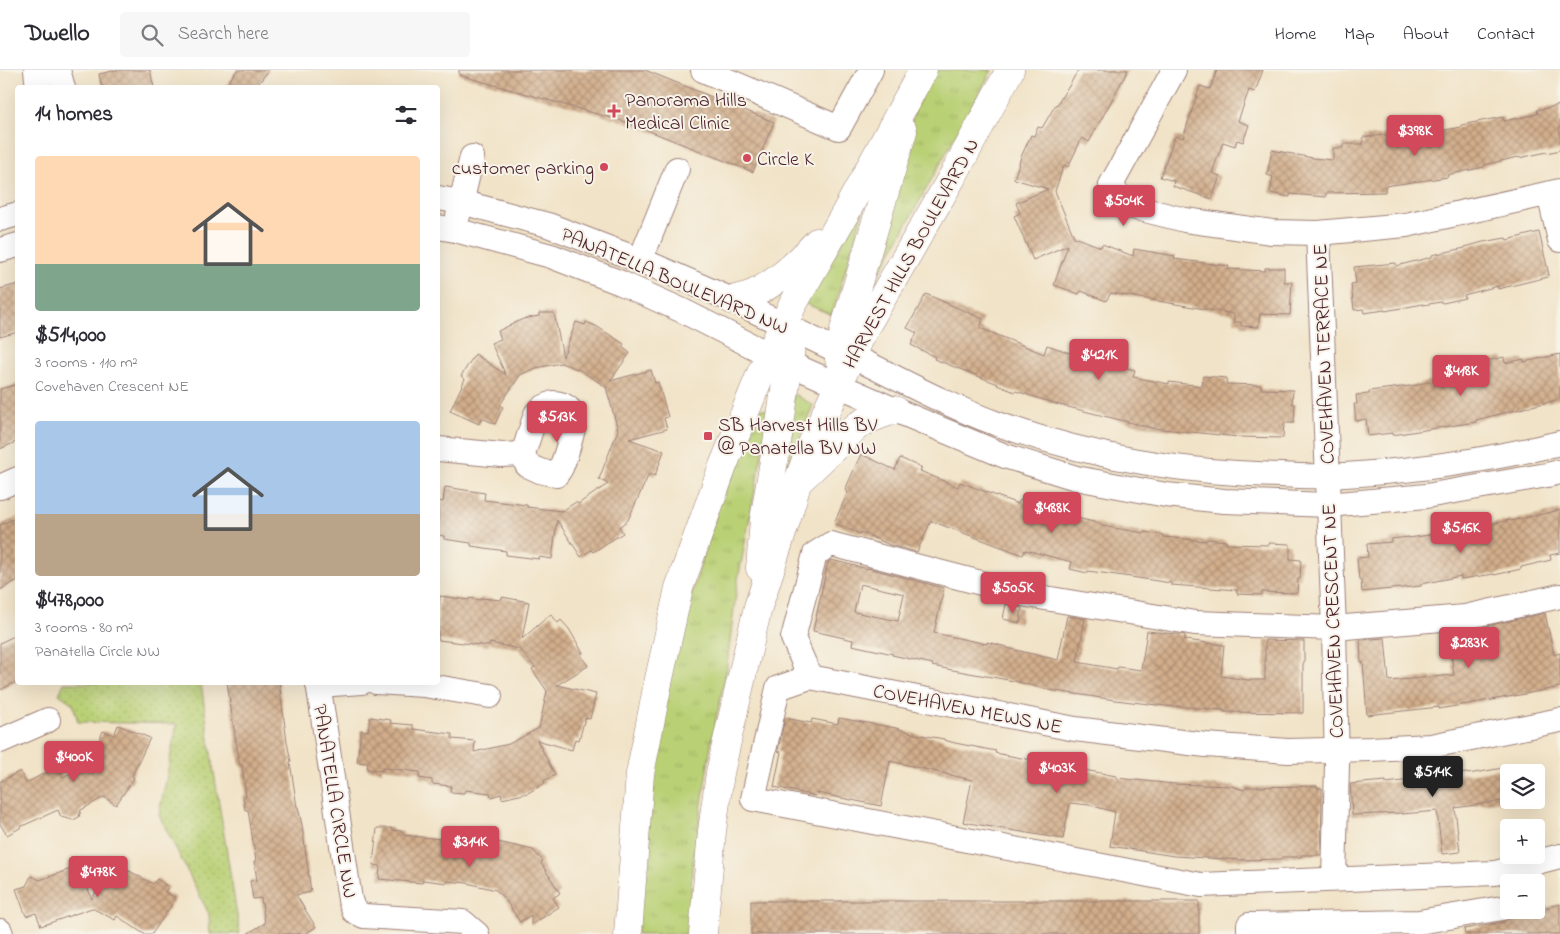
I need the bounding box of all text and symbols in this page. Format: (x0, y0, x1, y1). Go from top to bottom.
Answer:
search box (120, 12, 470, 57)
text: Dwello (25, 17, 90, 52)
icon: search (138, 21, 166, 49)
text: Search here (178, 21, 269, 48)
text: Home (1275, 22, 1316, 48)
text: Map (1344, 22, 1375, 48)
text: About (1403, 22, 1449, 48)
text: Contact (1477, 22, 1535, 48)
place label: Panorama Hills Medical Clinic (625, 87, 747, 139)
text: 14 homes (35, 100, 113, 130)
icon: filters (392, 101, 420, 129)
marker: Panorama Hills Medical Clinic (607, 104, 621, 118)
pin: $398K (1380, 114, 1450, 157)
text: $398K (1398, 119, 1432, 143)
street label: HARVEST HILLS BOULEVARD N (837, 134, 988, 375)
place label: Circle K (757, 146, 814, 175)
marker: Circle K (741, 152, 753, 164)
place label: customer parking (452, 155, 594, 185)
marker: customer parking (598, 161, 610, 173)
pin: $504K (1089, 184, 1159, 227)
icon: home (183, 189, 273, 279)
text: $504K (1104, 189, 1144, 213)
street label: PANATELLA BOULEVARD NW (556, 221, 792, 343)
street label: COVEHAVEN TERRACE NE (1307, 243, 1344, 465)
text: $514,000 (35, 321, 106, 351)
pin: $421K (1064, 338, 1134, 381)
text: $421K (1080, 343, 1118, 367)
text: 3 rooms · 110 m² (35, 351, 137, 375)
pin: $418K (1426, 354, 1496, 397)
text: $418K (1443, 359, 1479, 383)
text: Covehaven Crescent NE (35, 375, 189, 399)
pin: $513K (522, 400, 592, 443)
text: $513K (538, 405, 576, 429)
place label: SB Harvest Hills BV @ Panatella BV NW (718, 412, 878, 464)
marker: SB Harvest Hills BV @ Panatella BV NW (702, 430, 714, 442)
icon: home (183, 454, 273, 544)
pin: $488K (1017, 492, 1087, 534)
text: $488K (1034, 496, 1070, 520)
street label: COVEHAVEN CRESCENT NE (1316, 503, 1353, 739)
pin: $516K (1426, 512, 1496, 554)
text: $516K (1442, 516, 1480, 540)
pin: $505K (978, 572, 1048, 614)
text: $505K (992, 576, 1034, 600)
text: $478,000 (35, 586, 104, 616)
text: 3 rooms · 80 m² (35, 616, 133, 640)
pin: $283K (1434, 626, 1504, 669)
text: $283K (1450, 631, 1488, 655)
text: Panatella Circle NW (35, 640, 160, 664)
street label: COVEHAVEN MEWS NE (870, 678, 1065, 743)
street label: PANATELLA CIRCLE NW (304, 702, 363, 900)
pin: $400K (39, 740, 109, 783)
text: $400K (55, 745, 93, 769)
pin: $403K (1022, 752, 1092, 794)
text: $403K (1038, 756, 1076, 780)
pin: $514K (1398, 756, 1468, 798)
text: $514K (1414, 760, 1452, 784)
map controls (1500, 764, 1545, 919)
button: layers (1500, 764, 1545, 809)
button: + (1500, 819, 1545, 864)
pin: $314K (435, 826, 505, 868)
text: $314K (452, 830, 488, 854)
pin: $478K (63, 856, 133, 898)
text: $478K (80, 860, 116, 884)
button: − (1500, 874, 1545, 919)

